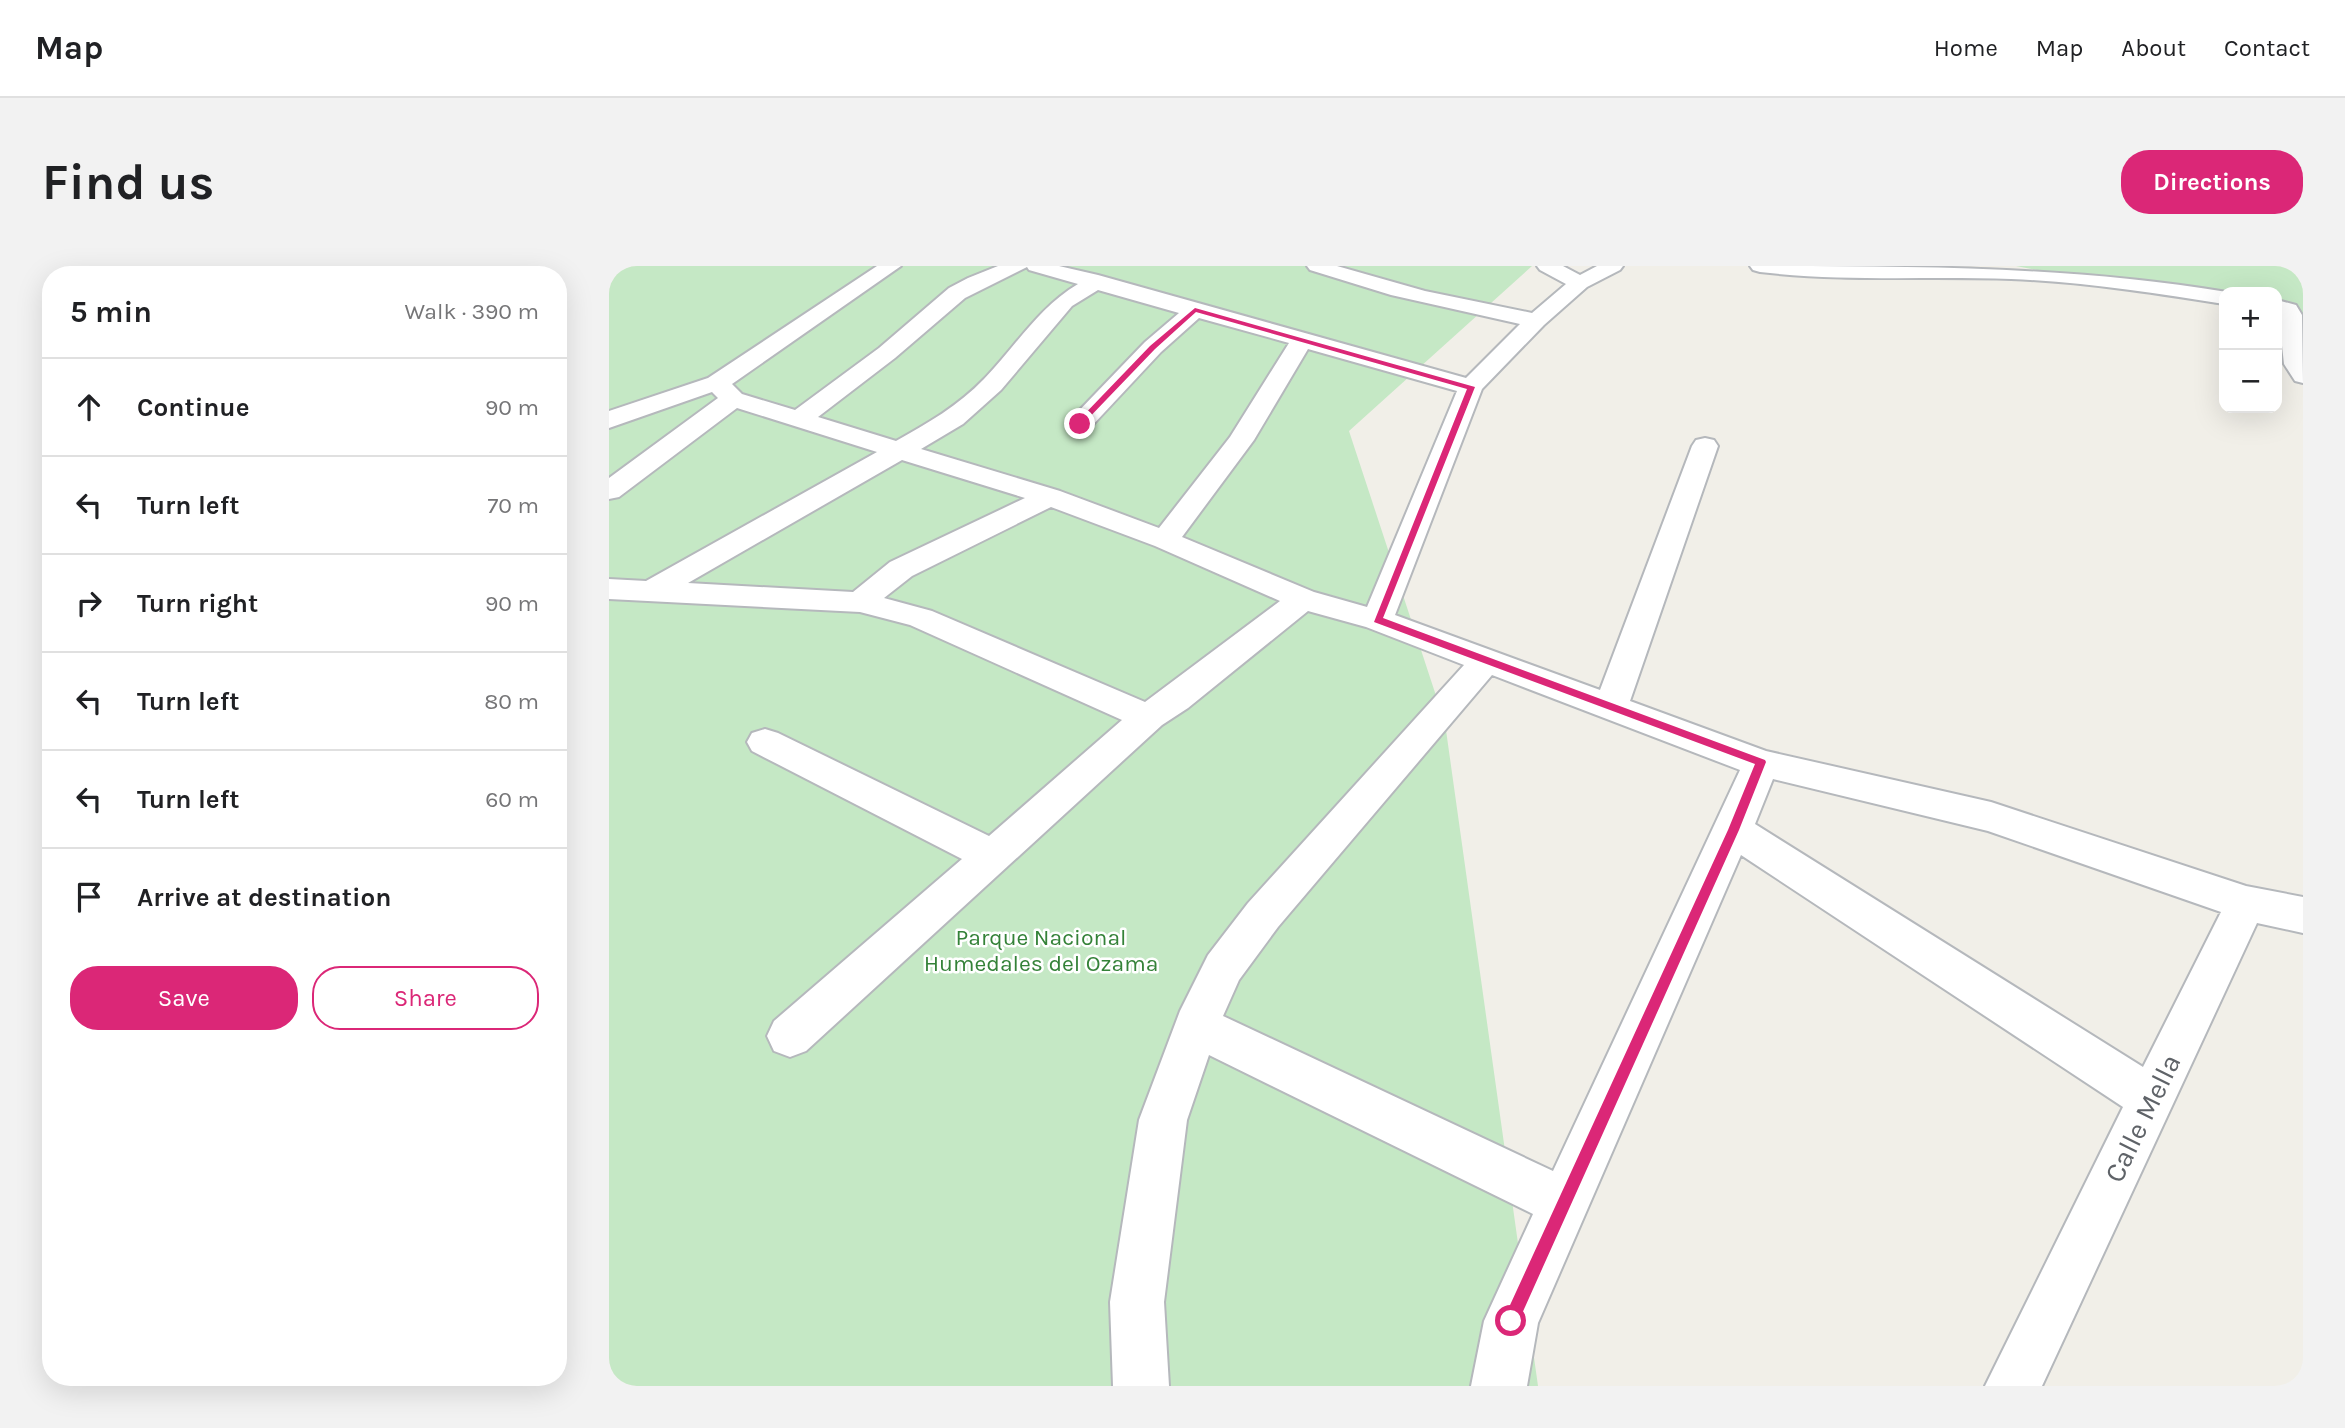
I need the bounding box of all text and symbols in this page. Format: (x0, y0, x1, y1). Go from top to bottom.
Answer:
text: Map (35, 29, 103, 67)
text: Home (1934, 34, 1998, 62)
text: Map (2036, 34, 2083, 62)
text: About (2121, 34, 2186, 62)
text: Contact (2224, 34, 2310, 62)
button: Directions (2121, 150, 2303, 214)
text: Find us (42, 154, 214, 211)
map controls (2219, 287, 2282, 413)
button: + (2219, 287, 2282, 350)
text: 5 min (70, 294, 152, 330)
text: Walk · 390 m (405, 298, 539, 325)
button: − (2219, 350, 2282, 413)
icon: ahead (70, 388, 108, 426)
text: Continue (137, 392, 249, 423)
text: 90 m (485, 394, 539, 421)
route end (1064, 408, 1095, 439)
icon: left (70, 486, 108, 524)
text: Turn left (137, 490, 239, 521)
text: 70 m (488, 492, 539, 519)
icon: right (70, 584, 108, 622)
text: Turn right (137, 588, 258, 619)
text: 90 m (485, 590, 539, 617)
icon: left (70, 682, 108, 720)
text: Turn left (137, 686, 239, 717)
text: 80 m (484, 688, 539, 715)
icon: left (70, 780, 108, 818)
text: Turn left (137, 784, 239, 815)
text: 60 m (485, 786, 539, 813)
icon: arrive (70, 878, 108, 916)
text: Arrive at destination (137, 882, 391, 913)
park label: Parque Nacional Humedales del Ozama (924, 924, 1158, 977)
button: Save (70, 966, 298, 1030)
button: Share (312, 966, 539, 1030)
street label: Calle Mella (2097, 1049, 2188, 1188)
route start (1495, 1305, 1526, 1336)

